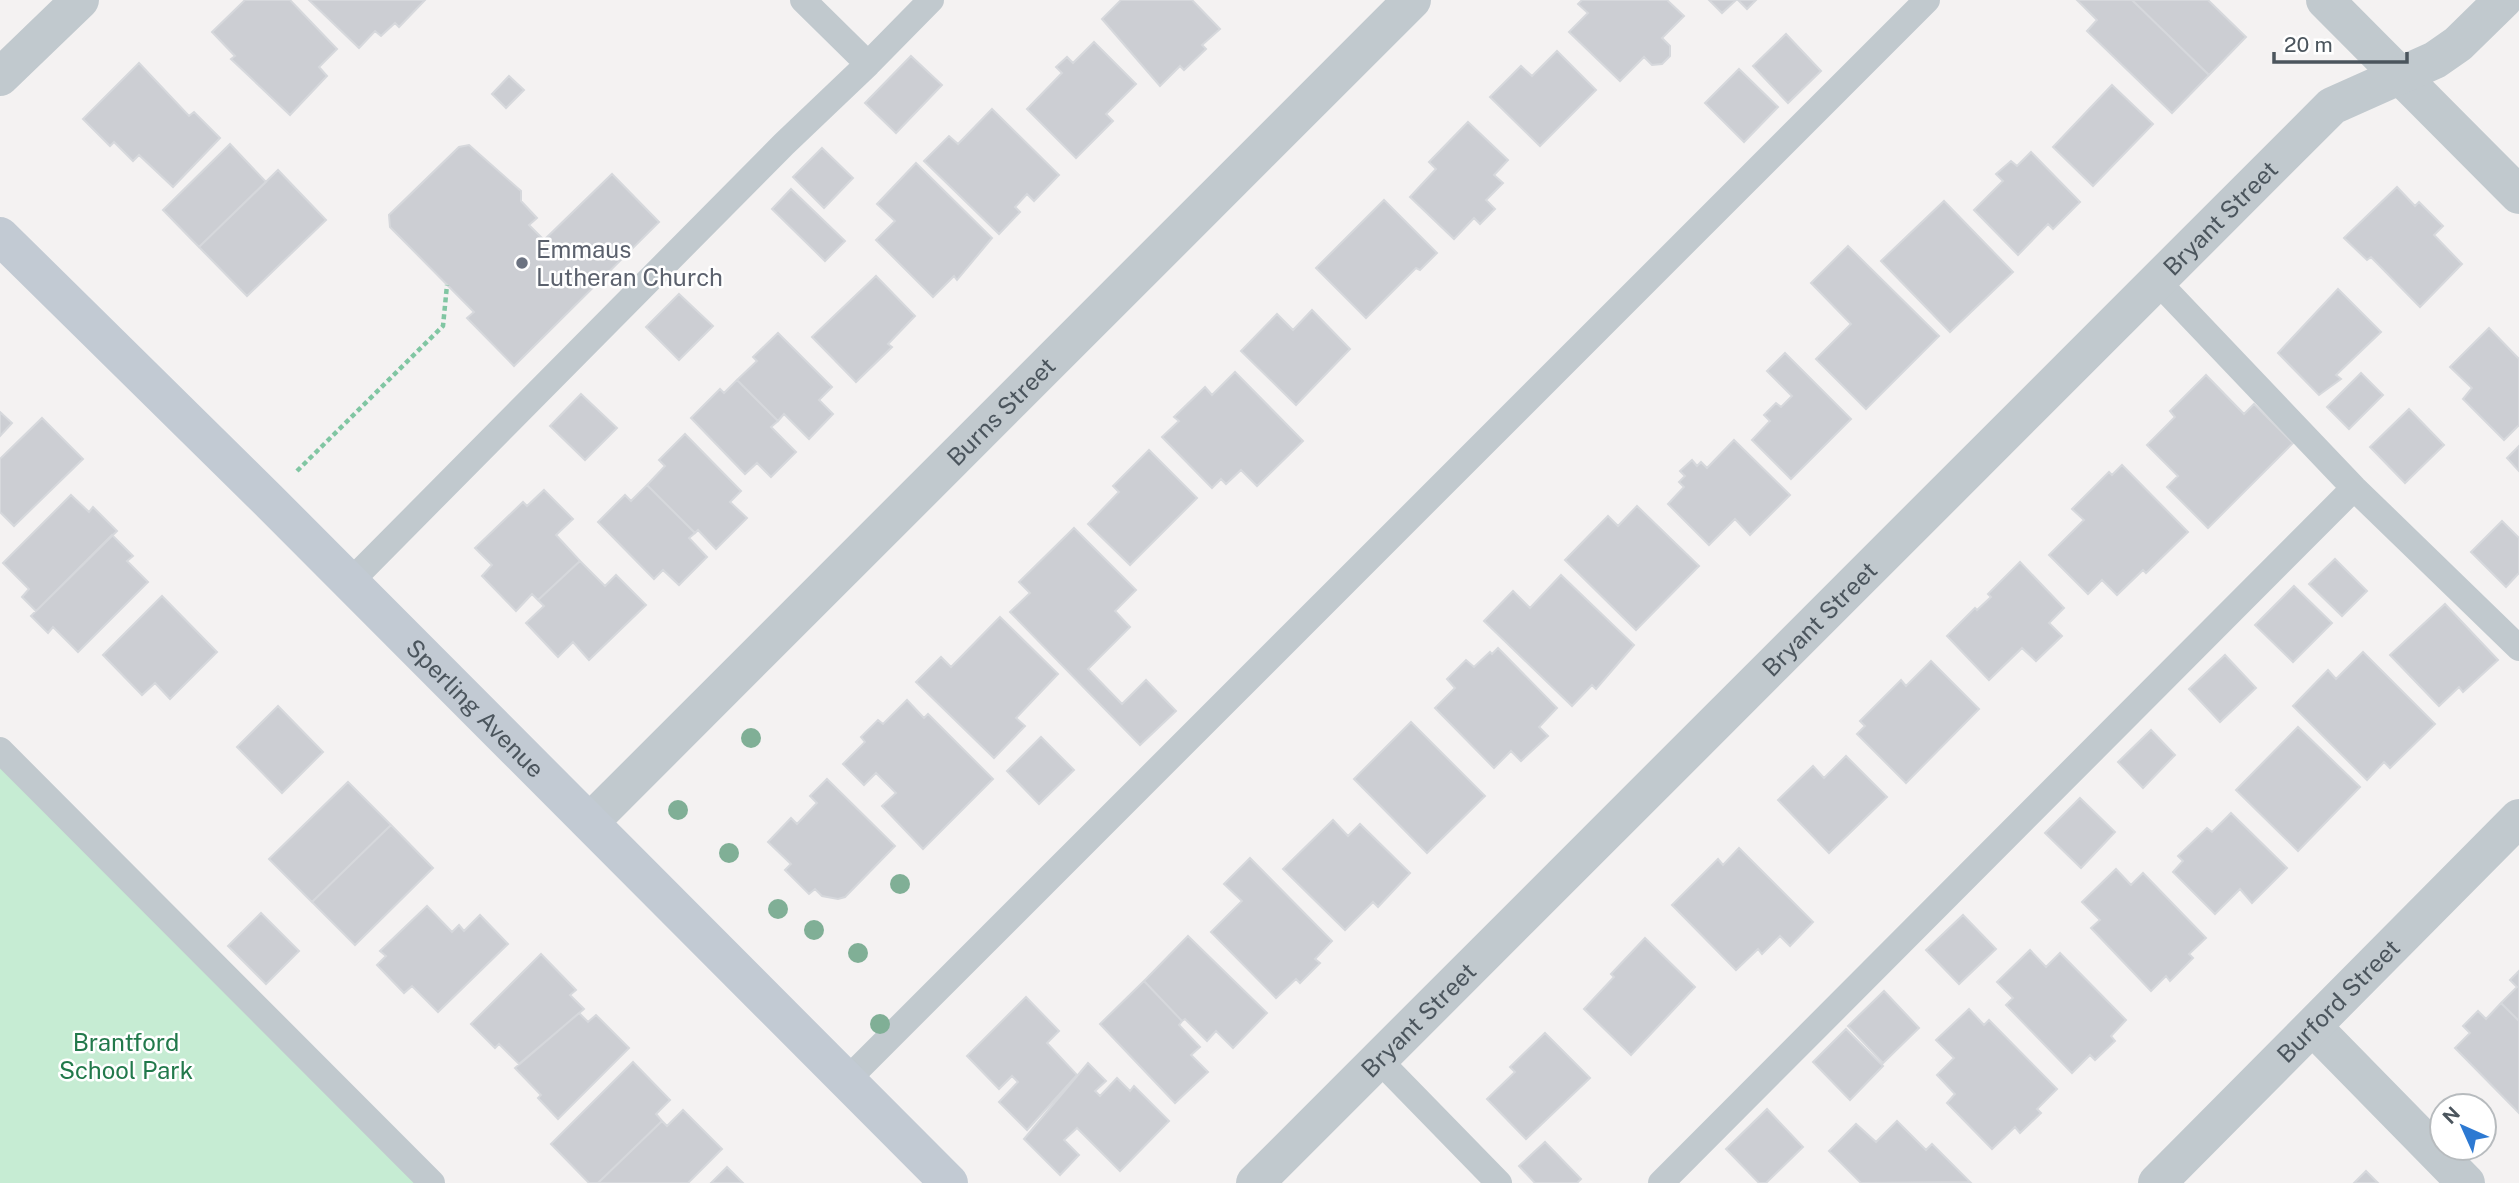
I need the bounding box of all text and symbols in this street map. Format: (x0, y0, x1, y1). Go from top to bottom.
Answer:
scale bar (2274, 21, 2407, 65)
text: 20 m (2284, 32, 2333, 57)
street label: Bryant Street (2157, 155, 2283, 281)
place label: Emmaus Lutheran Church (536, 235, 723, 291)
marker: Emmaus Lutheran Church (514, 255, 530, 271)
street label: Burns Street (941, 351, 1061, 471)
street label: Bryant Street (1756, 556, 1882, 682)
street label: Sperling Avenue (401, 633, 550, 783)
street label: Burford Street (2271, 933, 2405, 1068)
street label: Bryant Street (1355, 957, 1481, 1083)
park label: Brantford School Park (59, 1028, 193, 1084)
north arrow (2428, 1092, 2498, 1162)
text: N (2438, 1102, 2464, 1128)

